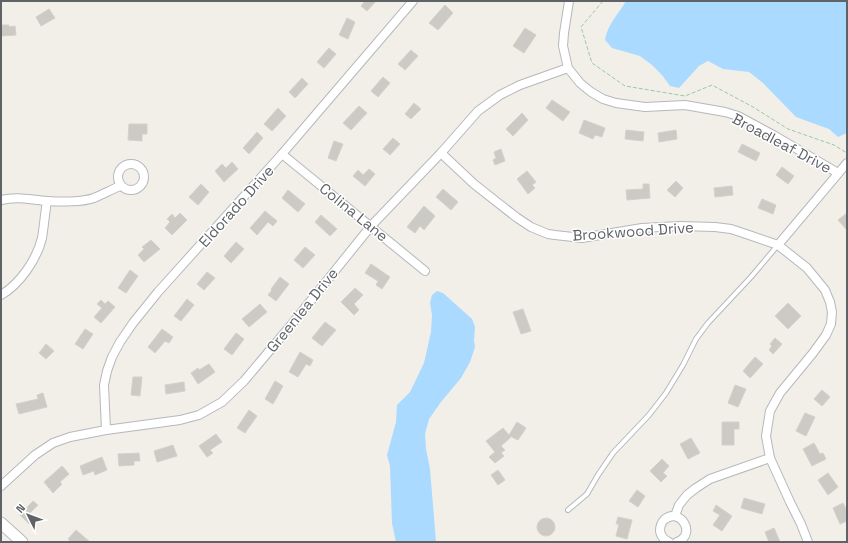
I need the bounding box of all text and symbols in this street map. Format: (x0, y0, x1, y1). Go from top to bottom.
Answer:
street label: Broadleaf Drive (729, 109, 835, 177)
street label: Eldorado Drive (194, 161, 278, 251)
street label: Colina Lane (316, 179, 392, 246)
street label: Brookwood Drive (572, 217, 695, 245)
street label: Greenlea Drive (262, 264, 342, 356)
north arrow (8, 495, 48, 535)
text: N (13, 501, 28, 516)

